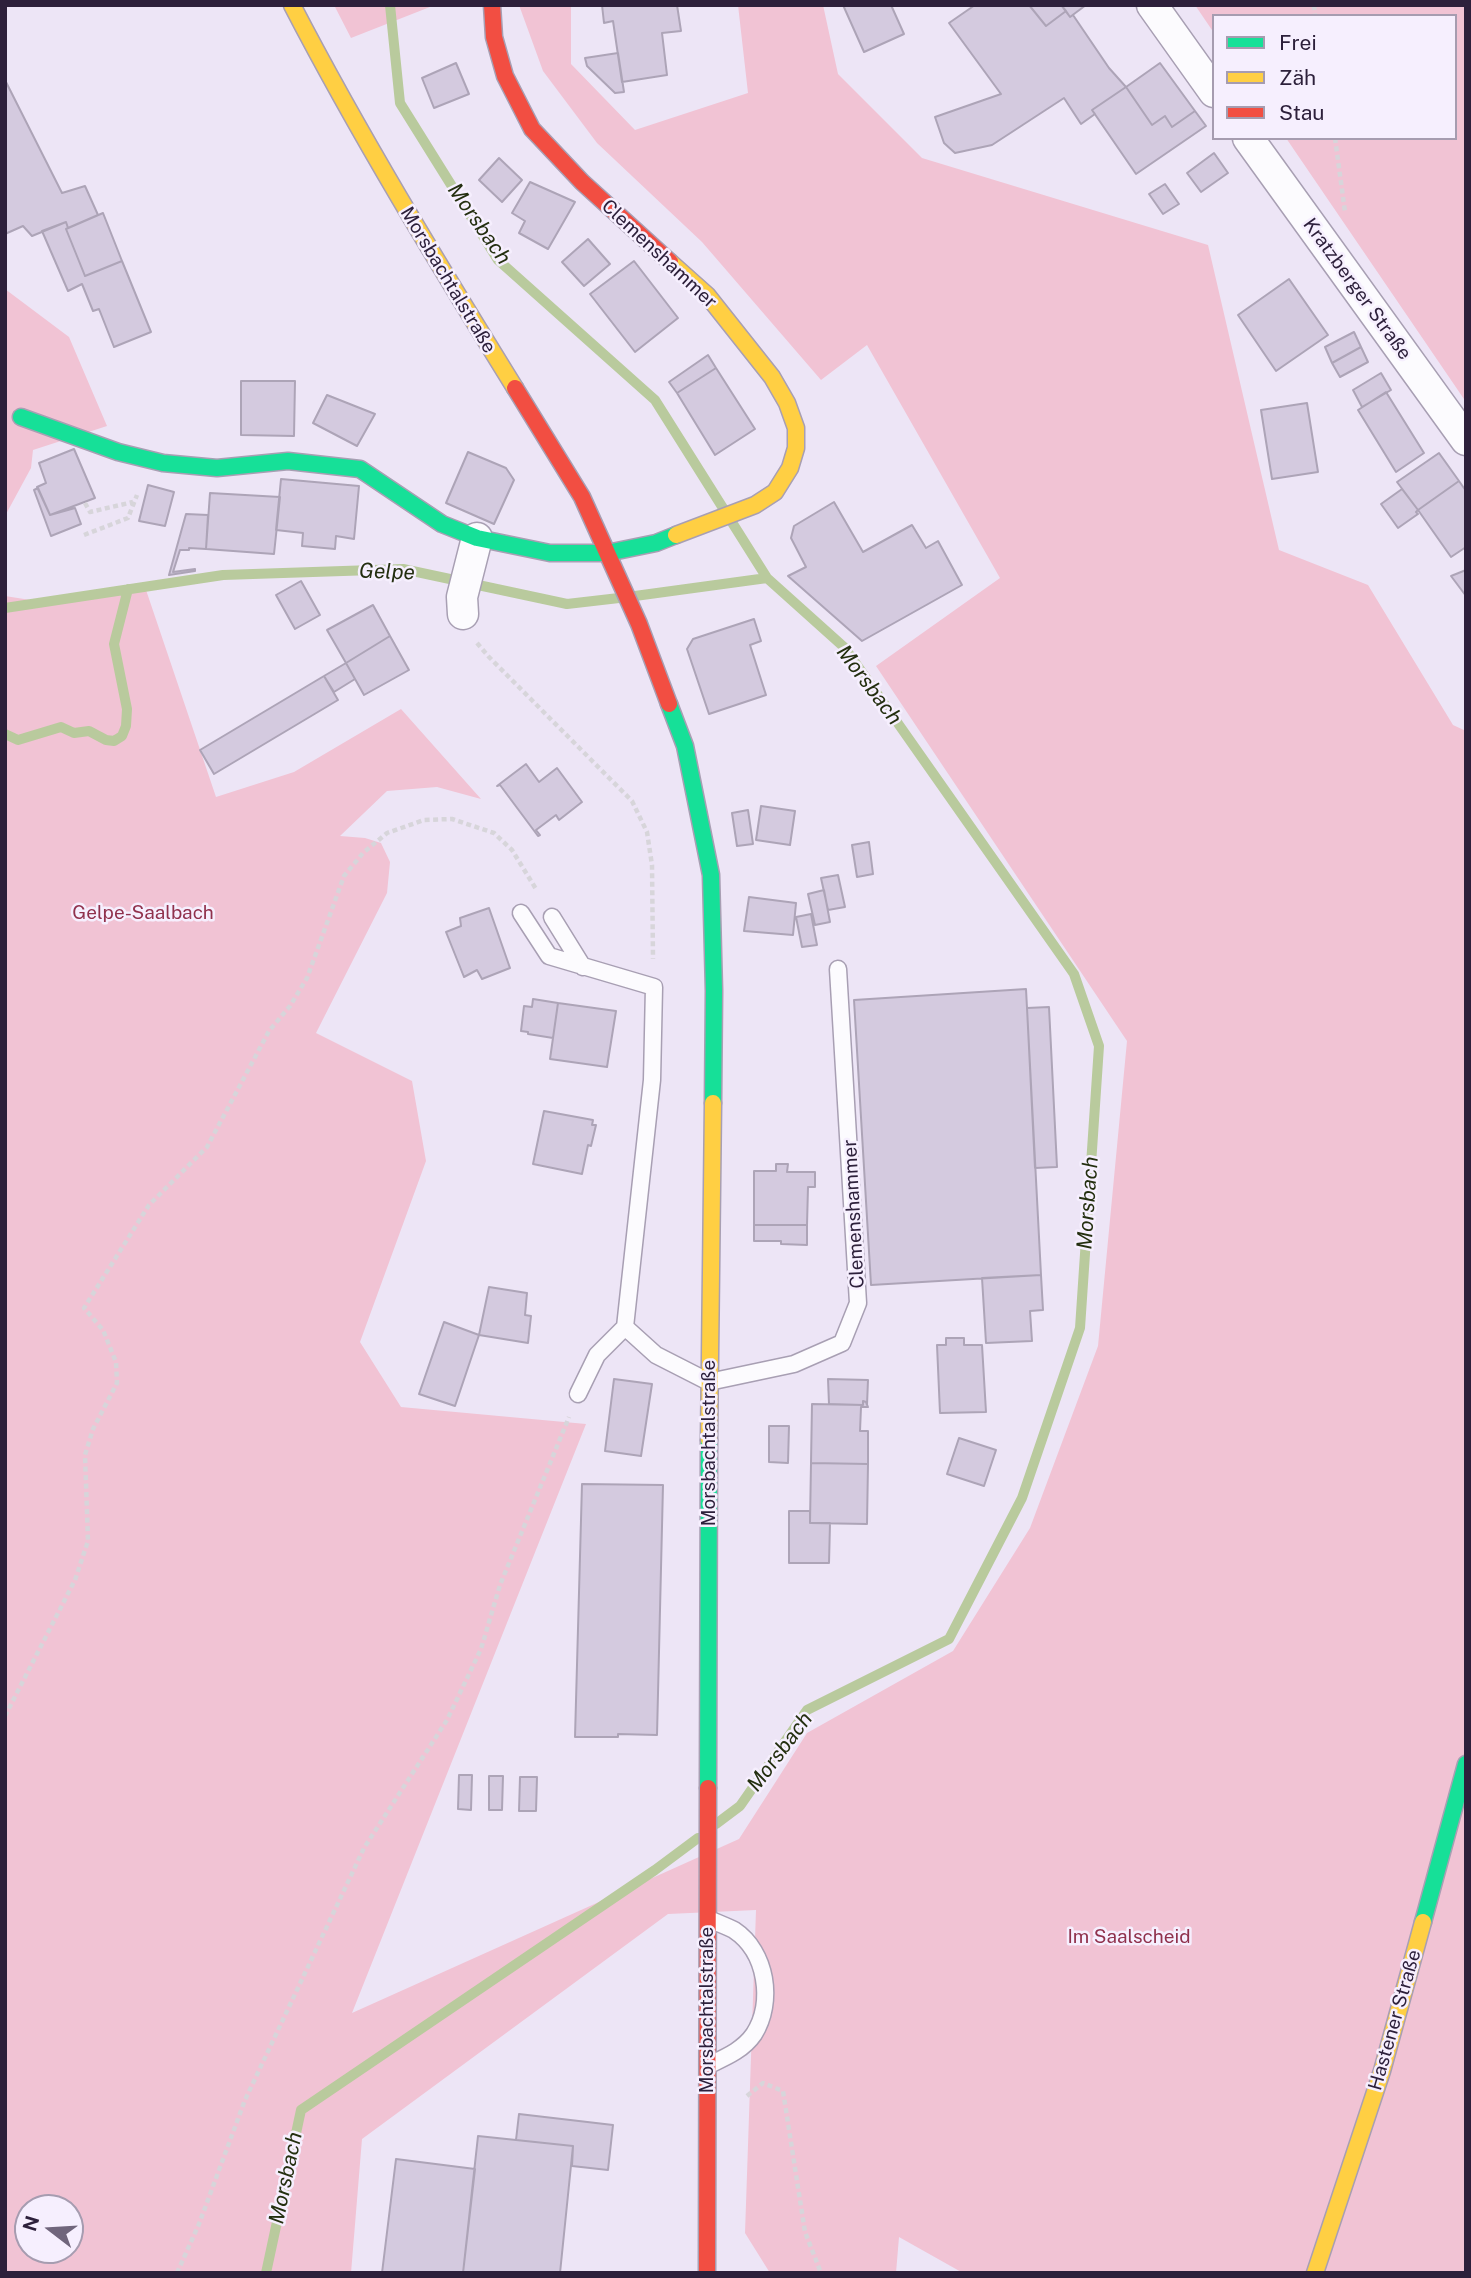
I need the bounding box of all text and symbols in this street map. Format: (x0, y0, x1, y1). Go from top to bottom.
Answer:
legend (1212, 14, 1457, 140)
text: Frei (1279, 30, 1317, 55)
text: Zäh (1279, 65, 1316, 90)
text: Stau (1279, 100, 1325, 125)
water label: Morsbach (442, 179, 516, 269)
street label: Clemenshammer (597, 195, 721, 313)
street label: Morsbachtalstraße (395, 203, 501, 357)
street label: Kratzberger Straße (1298, 214, 1416, 364)
water label: Gelpe (359, 558, 415, 586)
water label: Morsbach (831, 640, 907, 730)
park label: Gelpe-Saalbach (72, 902, 214, 924)
street label: Clemenshammer (839, 1139, 869, 1289)
water label: Morsbach (1072, 1156, 1104, 1250)
street label: Morsbachtalstraße (698, 1360, 720, 1526)
water label: Morsbach (742, 1707, 818, 1797)
park label: Im Saalscheid (1067, 1926, 1191, 1948)
street label: Morsbachtalstraße (696, 1927, 718, 2093)
street label: Hastener Straße (1364, 1947, 1426, 2093)
water label: Morsbach (264, 2130, 308, 2226)
north arrow (14, 2194, 84, 2264)
text: N (18, 2213, 44, 2234)

